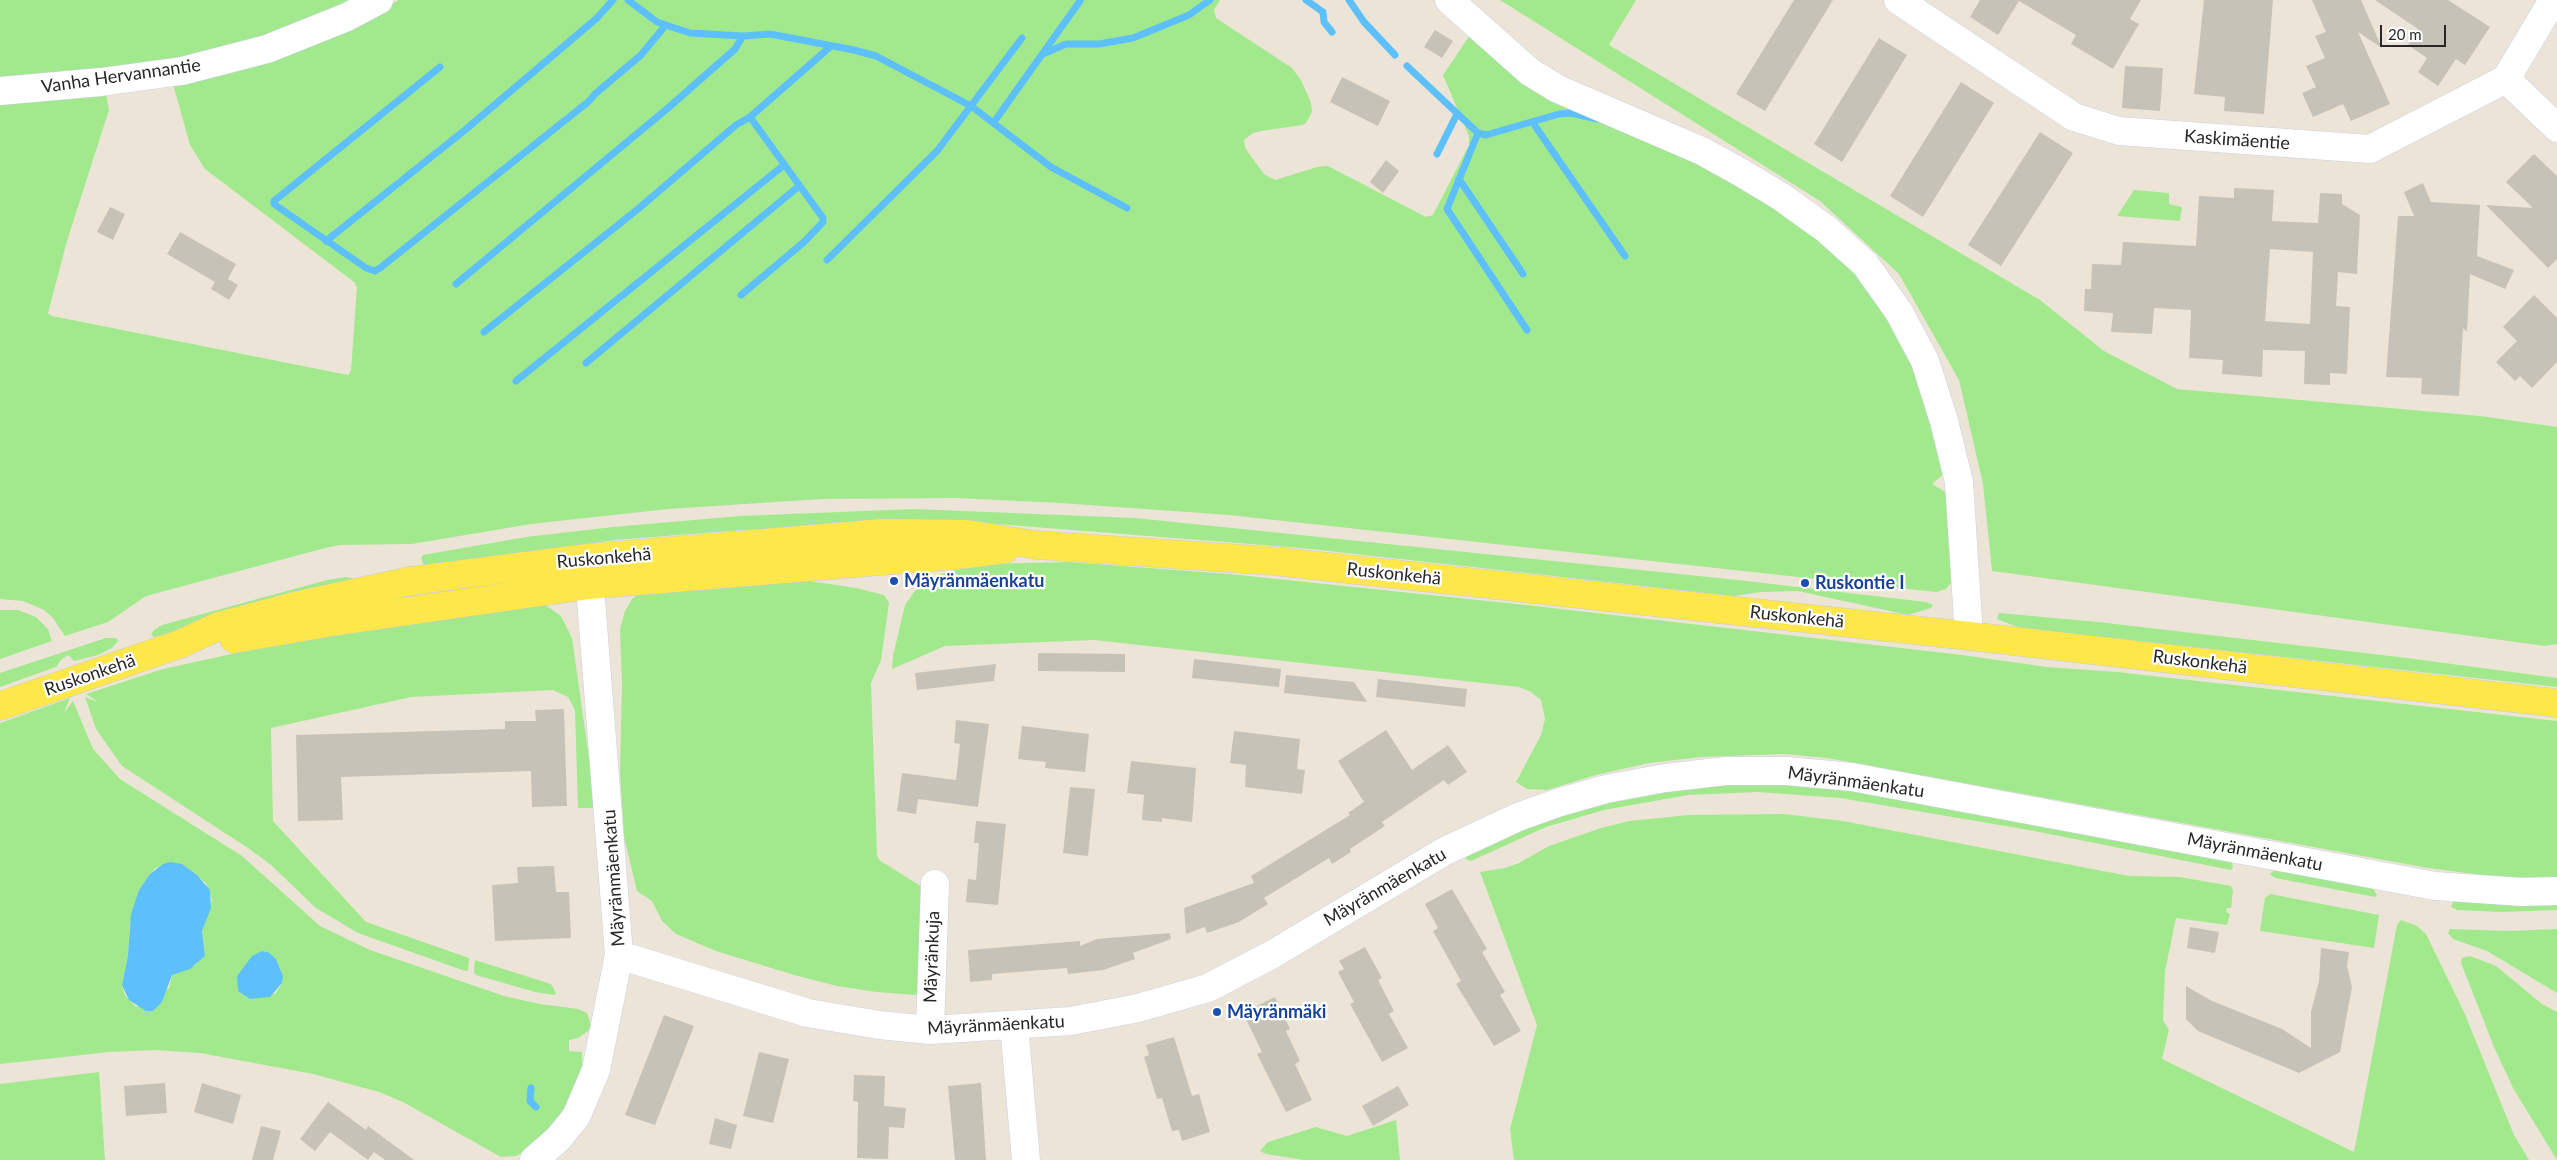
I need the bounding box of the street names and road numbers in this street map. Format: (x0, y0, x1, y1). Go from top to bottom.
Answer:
street label: Vanha Hervannantie (40, 54, 202, 98)
street label: Kaskimäentie (2183, 126, 2291, 154)
street label: Ruskonkehä (556, 543, 652, 573)
street label: Ruskonkehä (1346, 558, 1442, 590)
street label: Ruskonkehä (1749, 601, 1845, 633)
street label: Ruskonkehä (2152, 646, 2248, 678)
street label: Ruskonkehä (42, 649, 138, 701)
street label: Mäyränmäenkatu (1786, 762, 1926, 802)
street label: Mäyränmäenkatu (598, 809, 630, 947)
street label: Mäyränmäenkatu (2185, 828, 2325, 876)
street label: Mäyränmäenkatu (1320, 843, 1450, 931)
street label: Mäyränkuja (920, 911, 944, 1003)
street label: Mäyränmäenkatu (927, 1011, 1065, 1039)

